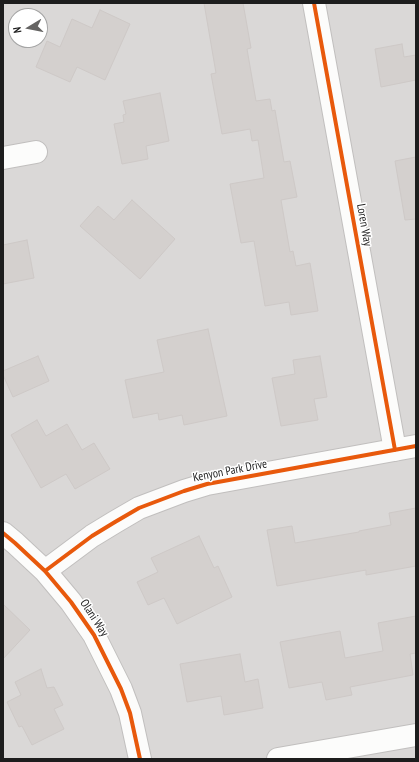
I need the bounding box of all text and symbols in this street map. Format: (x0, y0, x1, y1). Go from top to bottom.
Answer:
north arrow (8, 8, 48, 48)
text: N (10, 26, 25, 34)
street label: Loren Way (353, 203, 375, 247)
street label: Kenyon Park Drive (192, 457, 268, 485)
street label: Olani Way (77, 597, 111, 639)

